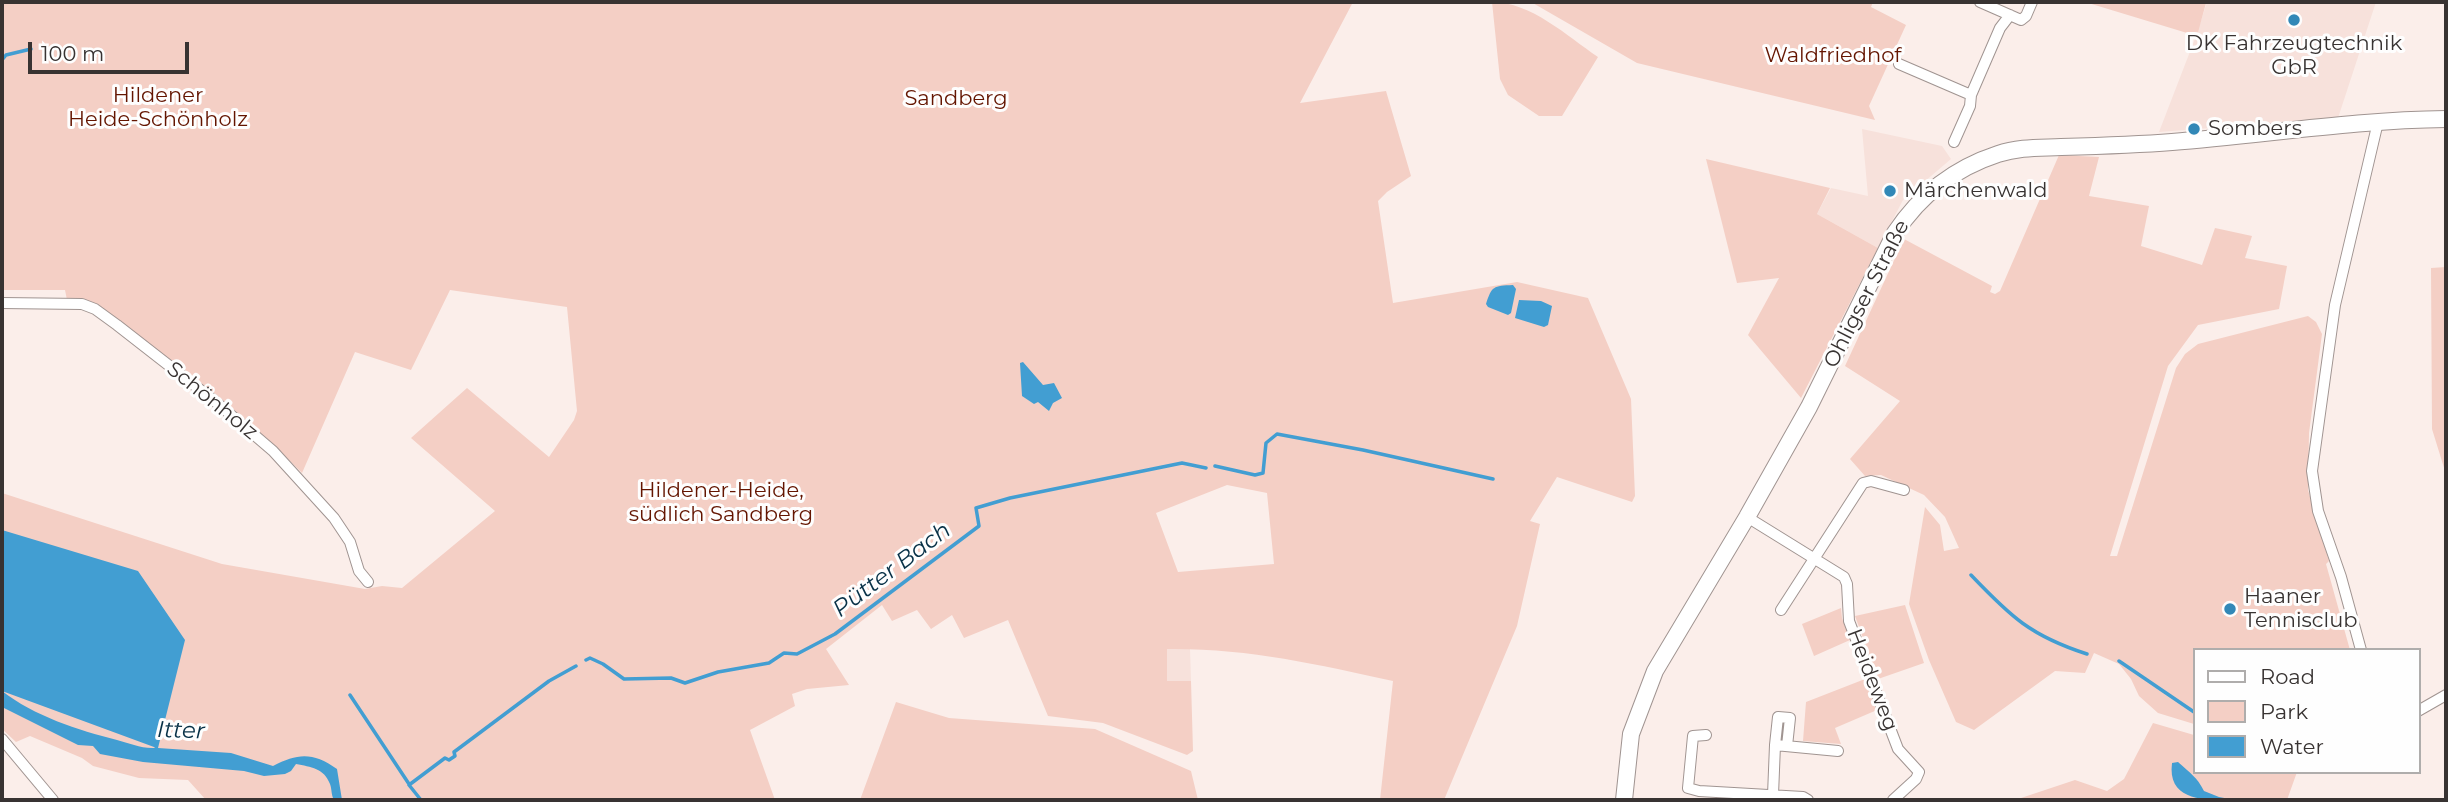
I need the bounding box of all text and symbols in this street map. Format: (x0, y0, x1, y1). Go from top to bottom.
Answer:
marker: DK Fahrzeugtechnik GbR (2286, 12, 2302, 28)
scale bar (32, 28, 192, 72)
place label: DK Fahrzeugtechnik GbR (2186, 31, 2402, 81)
text: 100 m (41, 41, 104, 66)
park label: Waldfriedhof (1765, 43, 1901, 69)
park label: Hildener Heide-Schönholz (68, 83, 248, 133)
park label: Sandberg (904, 86, 1008, 112)
place label: Sombers (2208, 116, 2302, 142)
marker: Sombers (2186, 121, 2202, 137)
place label: Märchenwald (1904, 178, 2047, 204)
marker: Märchenwald (1882, 183, 1898, 199)
street label: Ohligser Straße (1819, 216, 1915, 372)
street label: Schönholz (161, 357, 263, 445)
park label: Hildener-Heide, südlich Sandberg (629, 478, 813, 528)
water label: Pütter Bach (828, 517, 956, 623)
place label: Haaner Tennisclub (2244, 584, 2358, 634)
marker: Haaner Tennisclub (2222, 601, 2238, 617)
street label: Heideweg (1841, 625, 1903, 735)
legend (2192, 648, 2420, 774)
text: Road (2260, 664, 2315, 689)
text: Park (2260, 699, 2308, 724)
water label: Itter (157, 716, 205, 746)
text: Water (2260, 734, 2324, 759)

